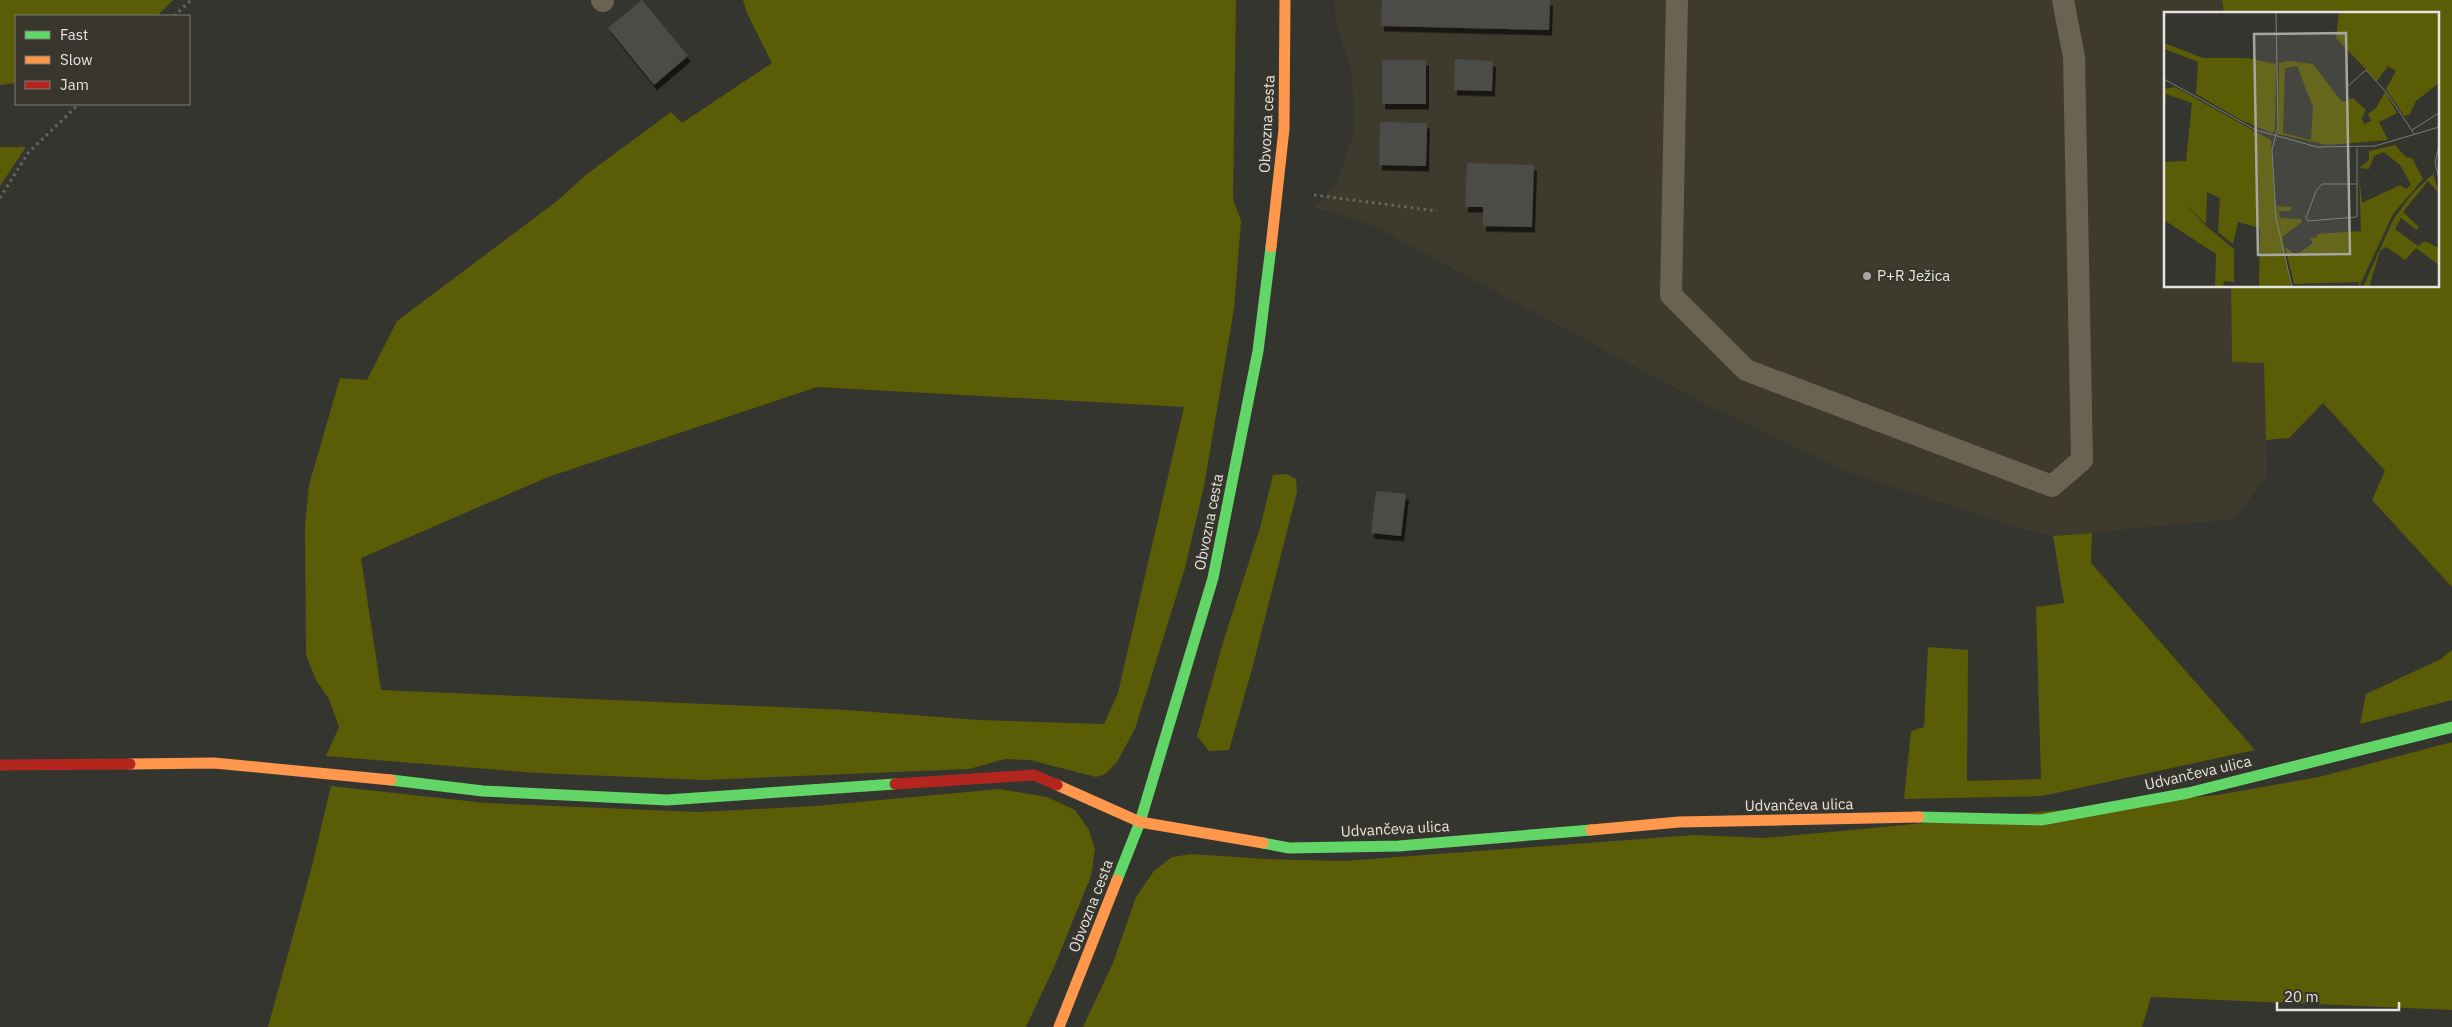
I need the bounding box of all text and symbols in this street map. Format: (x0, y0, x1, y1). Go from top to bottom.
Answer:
inset map (2164, 12, 2440, 288)
legend (15, 15, 190, 105)
text: Fast (60, 25, 88, 44)
text: Slow (60, 50, 93, 69)
text: Jam (60, 75, 89, 94)
street label: Obvozna cesta (1254, 75, 1279, 173)
place label: P+R Ježica (1877, 266, 1950, 285)
marker: P+R Ježica (1861, 270, 1873, 282)
street label: Obvozna cesta (1190, 472, 1227, 572)
street label: Udvančeva ulica (2143, 751, 2253, 794)
street label: Udvančeva ulica (1744, 794, 1854, 815)
street label: Udvančeva ulica (1340, 816, 1450, 841)
street label: Obvozna cesta (1064, 857, 1117, 955)
scale bar (2277, 980, 2400, 1012)
text: 20 m (2284, 987, 2319, 1006)

